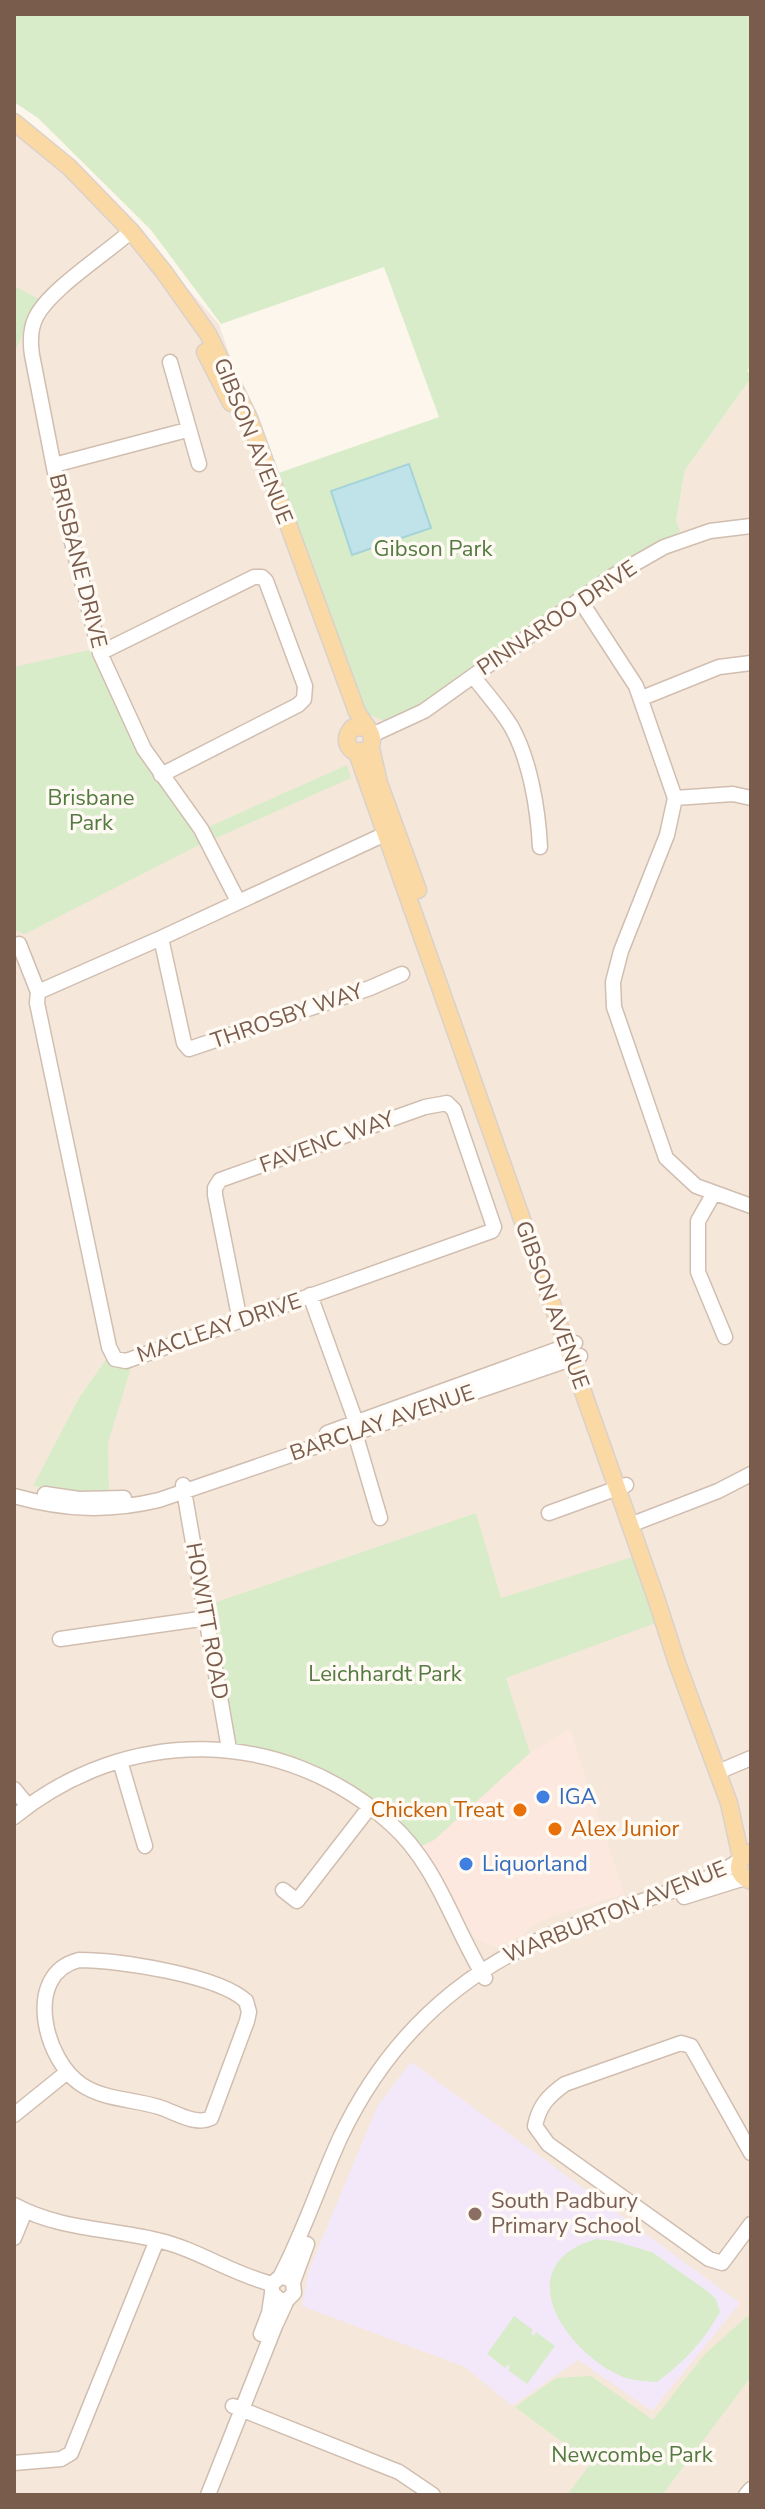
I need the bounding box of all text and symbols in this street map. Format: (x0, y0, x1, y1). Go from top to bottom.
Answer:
street label: GIBSON AVENUE (206, 353, 300, 529)
street label: BRISBANE DRIVE (42, 471, 114, 651)
park label: Gibson Park (374, 534, 493, 564)
street label: PINNAROO DRIVE (471, 553, 643, 683)
park label: Brisbane Park (47, 783, 135, 838)
street label: THROSBY WAY (207, 976, 368, 1056)
street label: FAVENC WAY (256, 1103, 399, 1180)
street label: GIBSON AVENUE (508, 1217, 596, 1393)
street label: MACLEAY DRIVE (133, 1286, 305, 1370)
street label: BARCLAY AVENUE (286, 1377, 478, 1469)
street label: HOWITT ROAD (178, 1540, 236, 1702)
park label: Leichhardt Park (308, 1659, 463, 1689)
place label: IGA (559, 1782, 597, 1812)
marker: IGA (534, 1788, 552, 1806)
place label: Chicken Treat (370, 1795, 504, 1825)
marker: Chicken Treat (511, 1801, 529, 1819)
place label: Alex Junior (571, 1814, 680, 1844)
marker: Alex Junior (546, 1820, 564, 1838)
place label: Liquorland (482, 1849, 588, 1879)
street label: WARBURTON AVENUE (499, 1854, 731, 1970)
marker: Liquorland (457, 1855, 475, 1873)
place label: South Padbury Primary School (491, 2186, 641, 2241)
marker: South Padbury Primary School (466, 2205, 484, 2223)
park label: Newcombe Park (551, 2440, 714, 2470)

